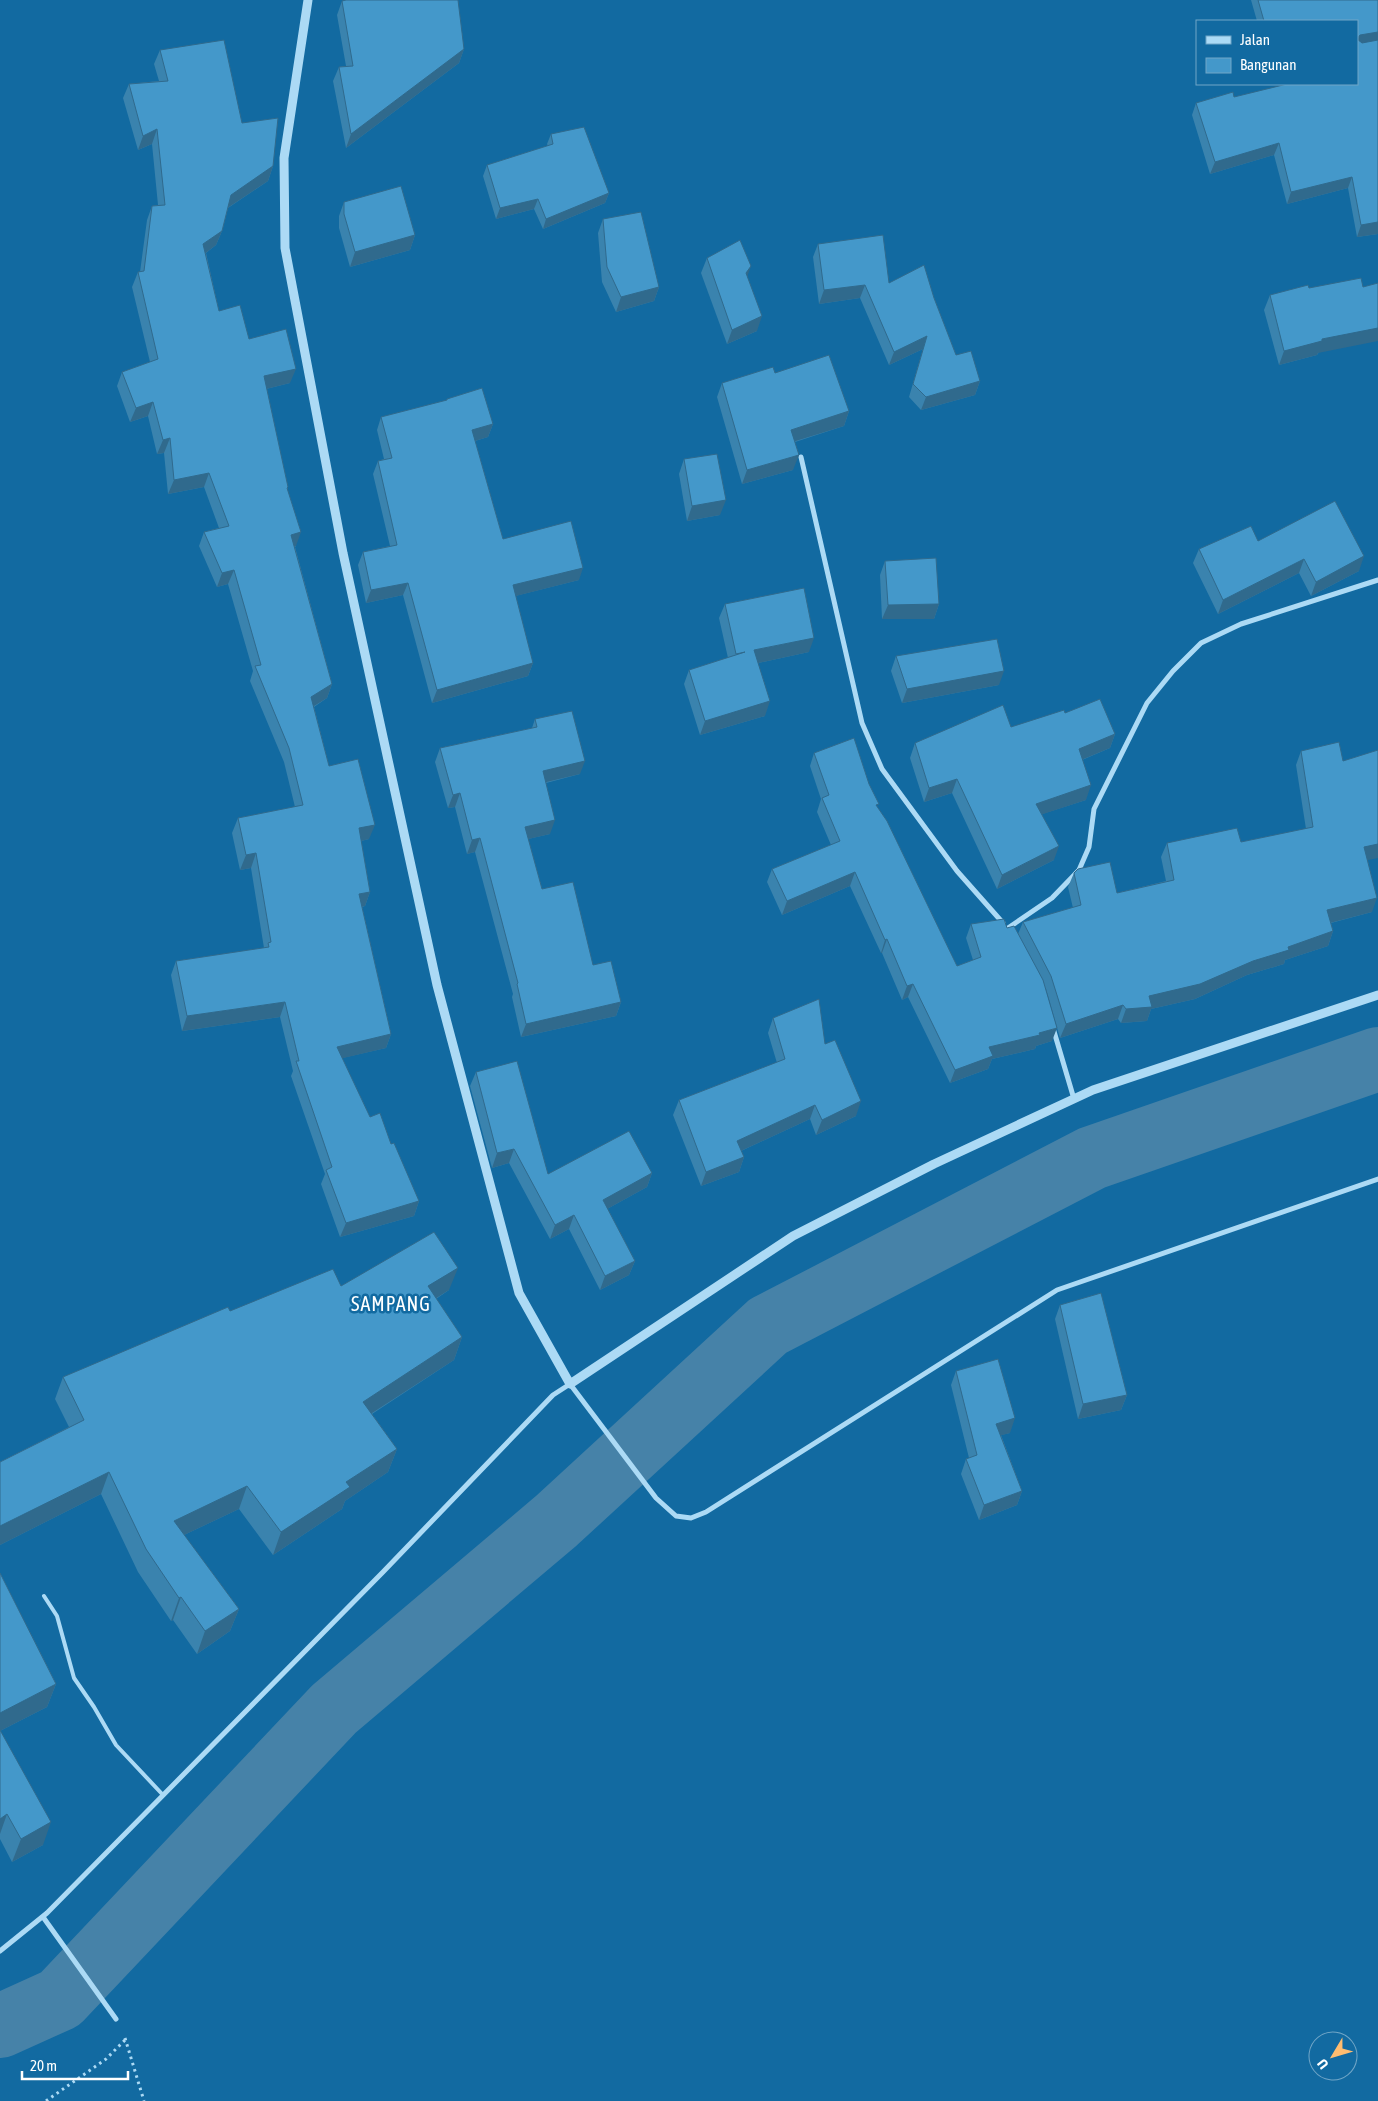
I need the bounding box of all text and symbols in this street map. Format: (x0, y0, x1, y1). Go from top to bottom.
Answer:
legend (1196, 20, 1358, 85)
text: Jalan (1240, 31, 1270, 48)
text: Bangunan (1240, 56, 1297, 73)
district label: SAMPANG (351, 1292, 431, 1315)
north arrow (1308, 2031, 1358, 2081)
scale bar (22, 2048, 129, 2080)
text: U (1314, 2056, 1332, 2072)
text: 20 m (30, 2057, 57, 2074)

